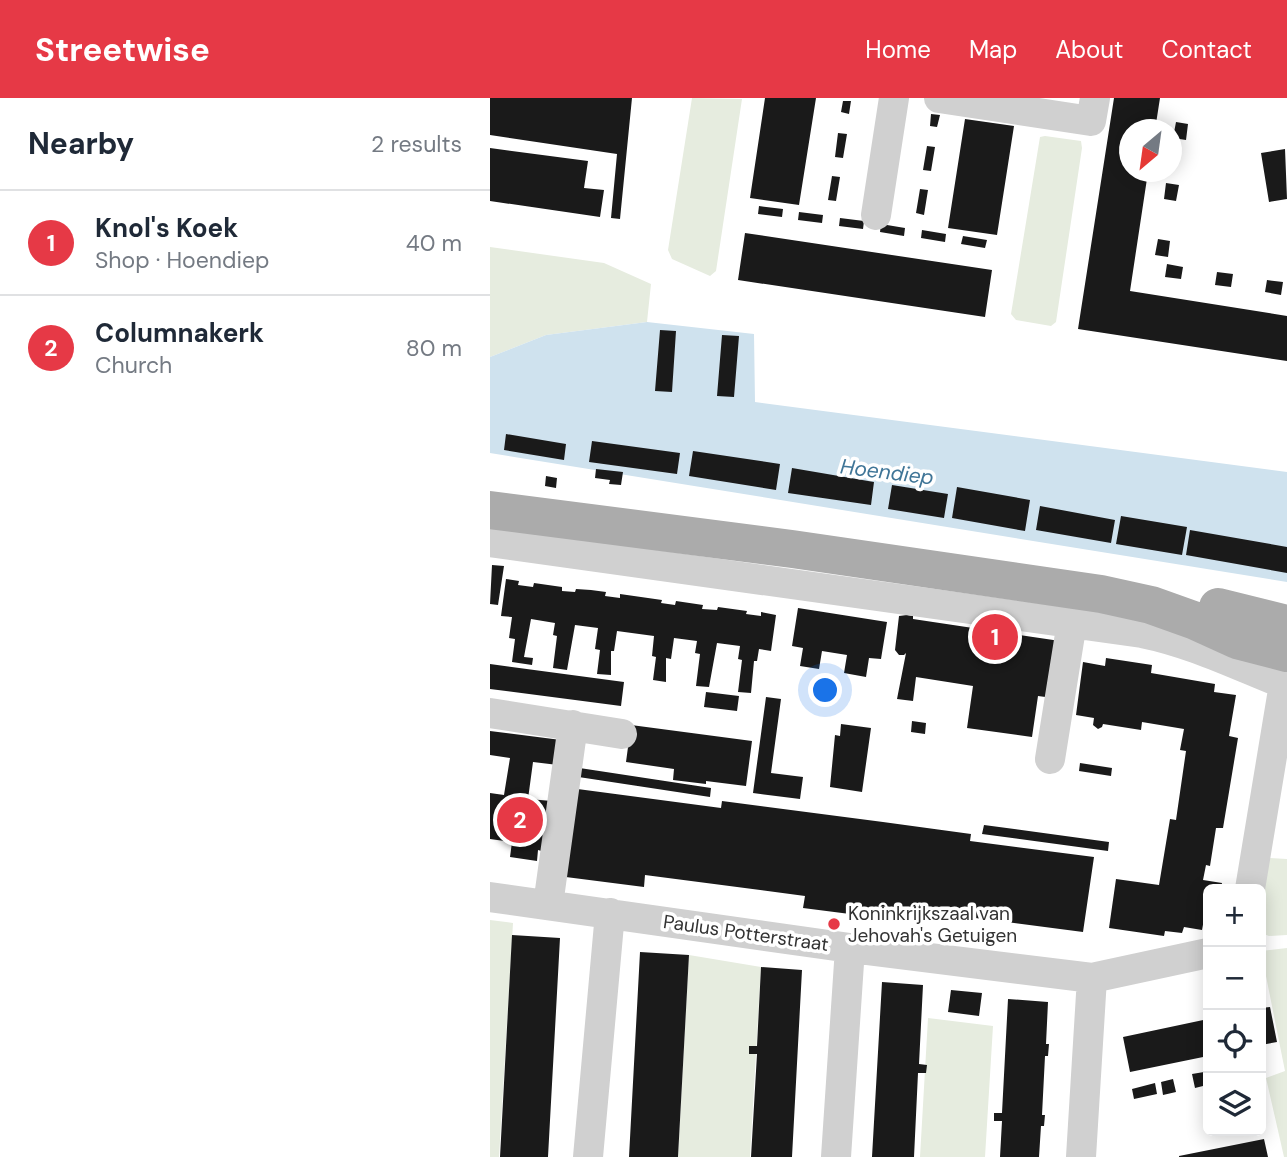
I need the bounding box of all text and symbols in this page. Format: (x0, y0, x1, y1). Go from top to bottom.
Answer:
text: Streetwise (35, 28, 210, 71)
text: Home (865, 34, 931, 65)
text: Map (969, 34, 1017, 65)
text: About (1055, 34, 1124, 65)
text: Contact (1162, 34, 1252, 65)
north arrow (1119, 119, 1182, 182)
text: Nearby (28, 124, 134, 163)
text: 2 results (371, 129, 462, 159)
text: Knol's Koek (95, 211, 238, 245)
text: 1 (47, 228, 55, 258)
text: 40 m (406, 228, 462, 258)
text: Shop · Hoendiep (95, 245, 269, 275)
text: Columnakerk (95, 316, 264, 350)
text: 2 (44, 333, 58, 363)
text: 80 m (406, 333, 462, 363)
text: Church (95, 350, 172, 380)
water label: Hoendiep (839, 452, 935, 492)
pin: 1 (972, 611, 1018, 663)
your location (808, 673, 842, 707)
pin: 2 (497, 794, 543, 846)
map controls (1203, 884, 1266, 1136)
button: + (1203, 884, 1266, 947)
place label: Koninkrijkszaal van Jehovah's Getuigen (848, 901, 1017, 948)
street label: Paulus Potterstraat (662, 909, 830, 957)
marker: Koninkrijkszaal van Jehovah's Getuigen (826, 916, 842, 932)
button: − (1203, 947, 1266, 1010)
button: locate (1203, 1010, 1266, 1073)
button: layers (1203, 1073, 1266, 1136)

